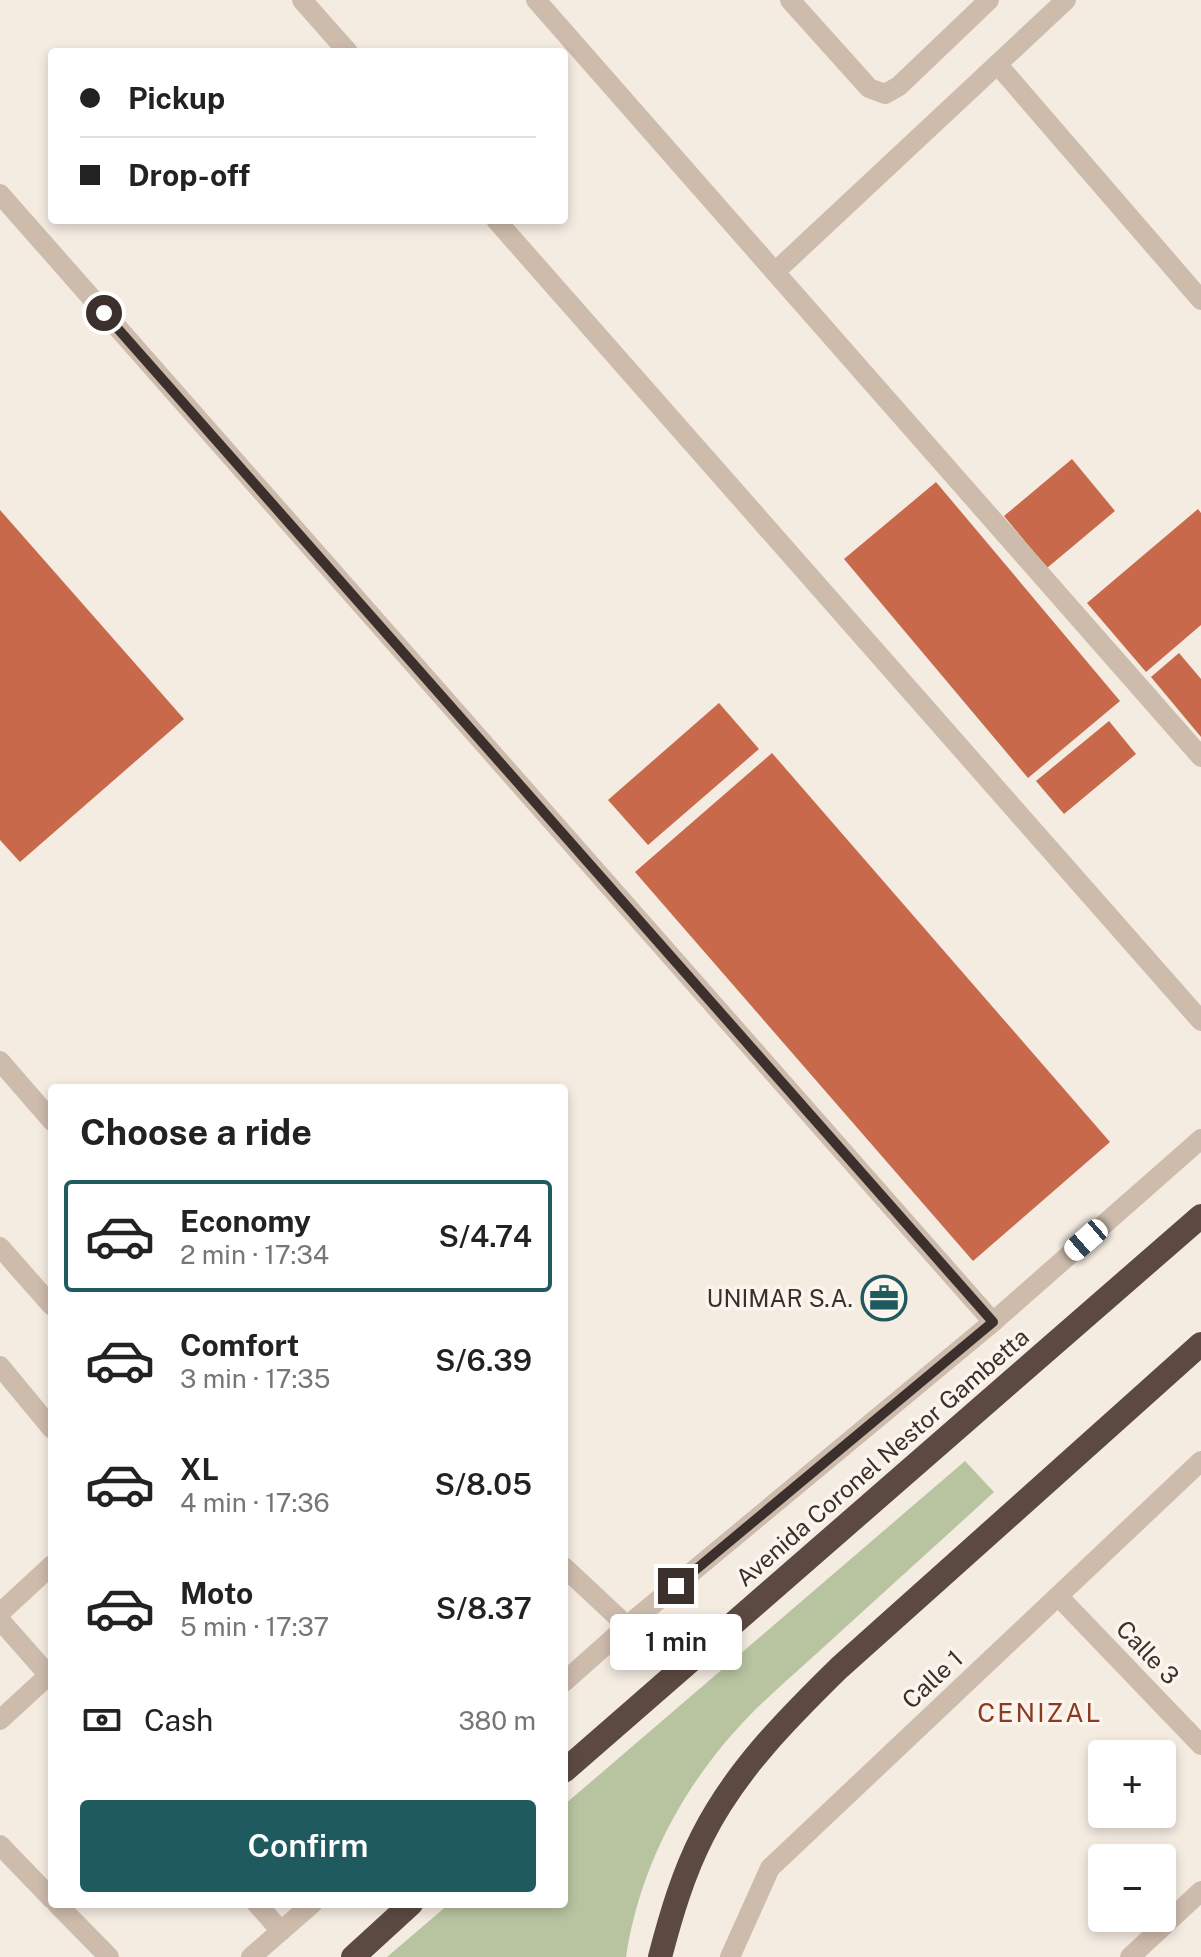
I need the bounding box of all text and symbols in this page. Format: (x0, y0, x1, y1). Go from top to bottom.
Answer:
text: Pickup (128, 80, 225, 116)
text: Drop-off (128, 157, 250, 193)
route start (86, 295, 122, 331)
text: Choose a ride (80, 1111, 312, 1153)
icon: car (84, 1200, 156, 1272)
text: Economy (180, 1203, 311, 1239)
car (1060, 1215, 1112, 1265)
text: S/4.74 (439, 1218, 532, 1254)
text: 2 min · 17:34 (180, 1239, 329, 1270)
office icon: UNIMAR S.A. (860, 1274, 908, 1322)
place label: UNIMAR S.A. (707, 1284, 853, 1312)
street label: Avenida Coronel Nestor Gambetta (730, 1322, 1034, 1592)
icon: car (84, 1324, 156, 1396)
text: Comfort (180, 1327, 299, 1363)
text: S/6.39 (435, 1342, 532, 1378)
text: 3 min · 17:35 (180, 1363, 330, 1394)
icon: car (84, 1448, 156, 1520)
text: XL (180, 1451, 219, 1487)
text: S/8.05 (435, 1466, 532, 1502)
text: 4 min · 17:36 (180, 1487, 330, 1518)
route end (658, 1568, 694, 1604)
icon: car (84, 1572, 156, 1644)
text: Moto (180, 1575, 253, 1611)
text: S/8.37 (436, 1590, 532, 1626)
text: 5 min · 17:37 (180, 1611, 329, 1642)
callout: 1 min (610, 1614, 742, 1670)
street label: Calle 3 (1111, 1614, 1185, 1690)
text: 1 min (645, 1626, 707, 1657)
street label: Calle 1 (896, 1644, 968, 1714)
district label: CENIZAL (977, 1697, 1103, 1728)
icon: cash (80, 1698, 124, 1742)
text: Cash (144, 1702, 213, 1738)
text: 380 m (458, 1705, 536, 1736)
map controls (1088, 1740, 1176, 1932)
button: + (1088, 1740, 1176, 1828)
button: Confirm (80, 1800, 536, 1892)
button: − (1088, 1844, 1176, 1932)

